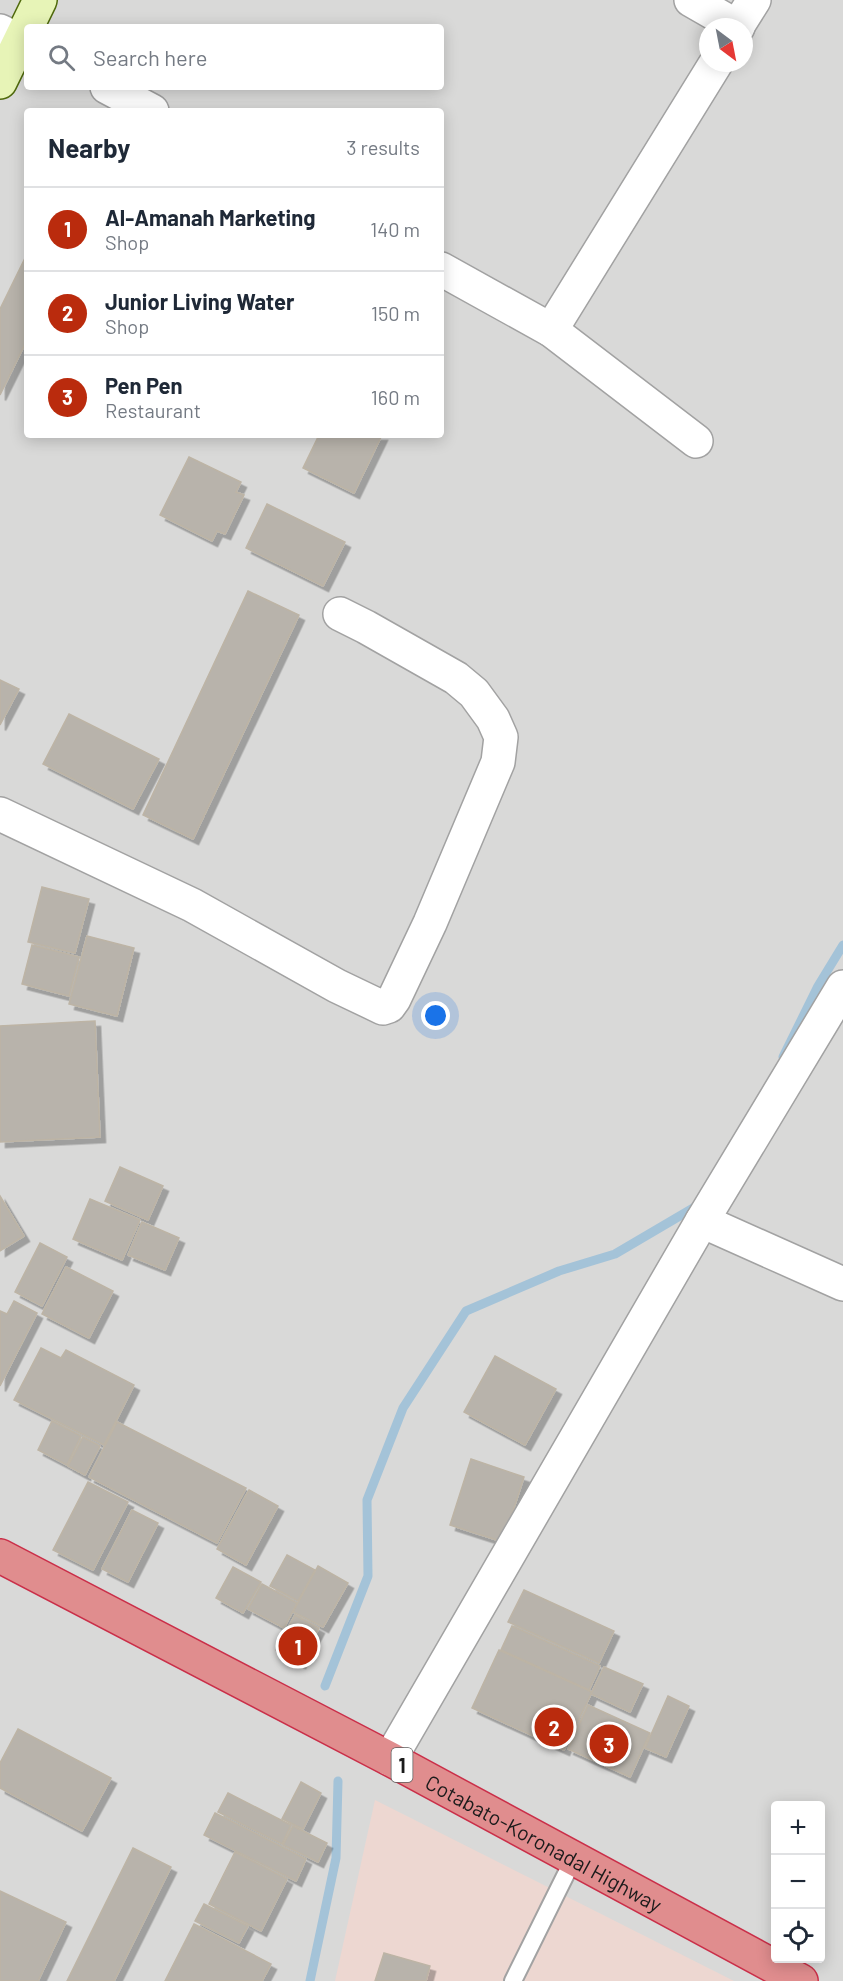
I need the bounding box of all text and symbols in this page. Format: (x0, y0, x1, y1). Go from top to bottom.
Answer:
north arrow (699, 18, 753, 72)
search box (24, 24, 444, 90)
icon: search (45, 41, 78, 74)
text: Search here (93, 44, 207, 70)
text: Nearby (48, 132, 130, 163)
text: 3 results (346, 135, 420, 159)
text: Al-Amanah Marketing (105, 204, 315, 230)
text: 1 (64, 217, 71, 241)
text: 140 m (370, 217, 420, 241)
text: Shop (105, 230, 149, 254)
text: Junior Living Water (105, 288, 294, 314)
text: 2 (62, 301, 73, 325)
text: 150 m (371, 301, 420, 325)
text: Shop (105, 314, 149, 338)
text: Pen Pen (105, 372, 182, 398)
text: 3 (62, 385, 73, 409)
text: 160 m (371, 385, 420, 409)
text: Restaurant (105, 398, 201, 422)
your location (421, 1001, 450, 1030)
pin: 1 (278, 1624, 318, 1668)
pin: 2 (534, 1704, 574, 1750)
pin: 3 (590, 1722, 628, 1766)
road number: 1 (392, 1748, 412, 1782)
street label: Cotabato-Koronadal Highway (422, 1768, 667, 1916)
map controls (771, 1801, 825, 1963)
button: + (771, 1801, 825, 1855)
button: − (771, 1855, 825, 1909)
button: locate (771, 1909, 825, 1963)

